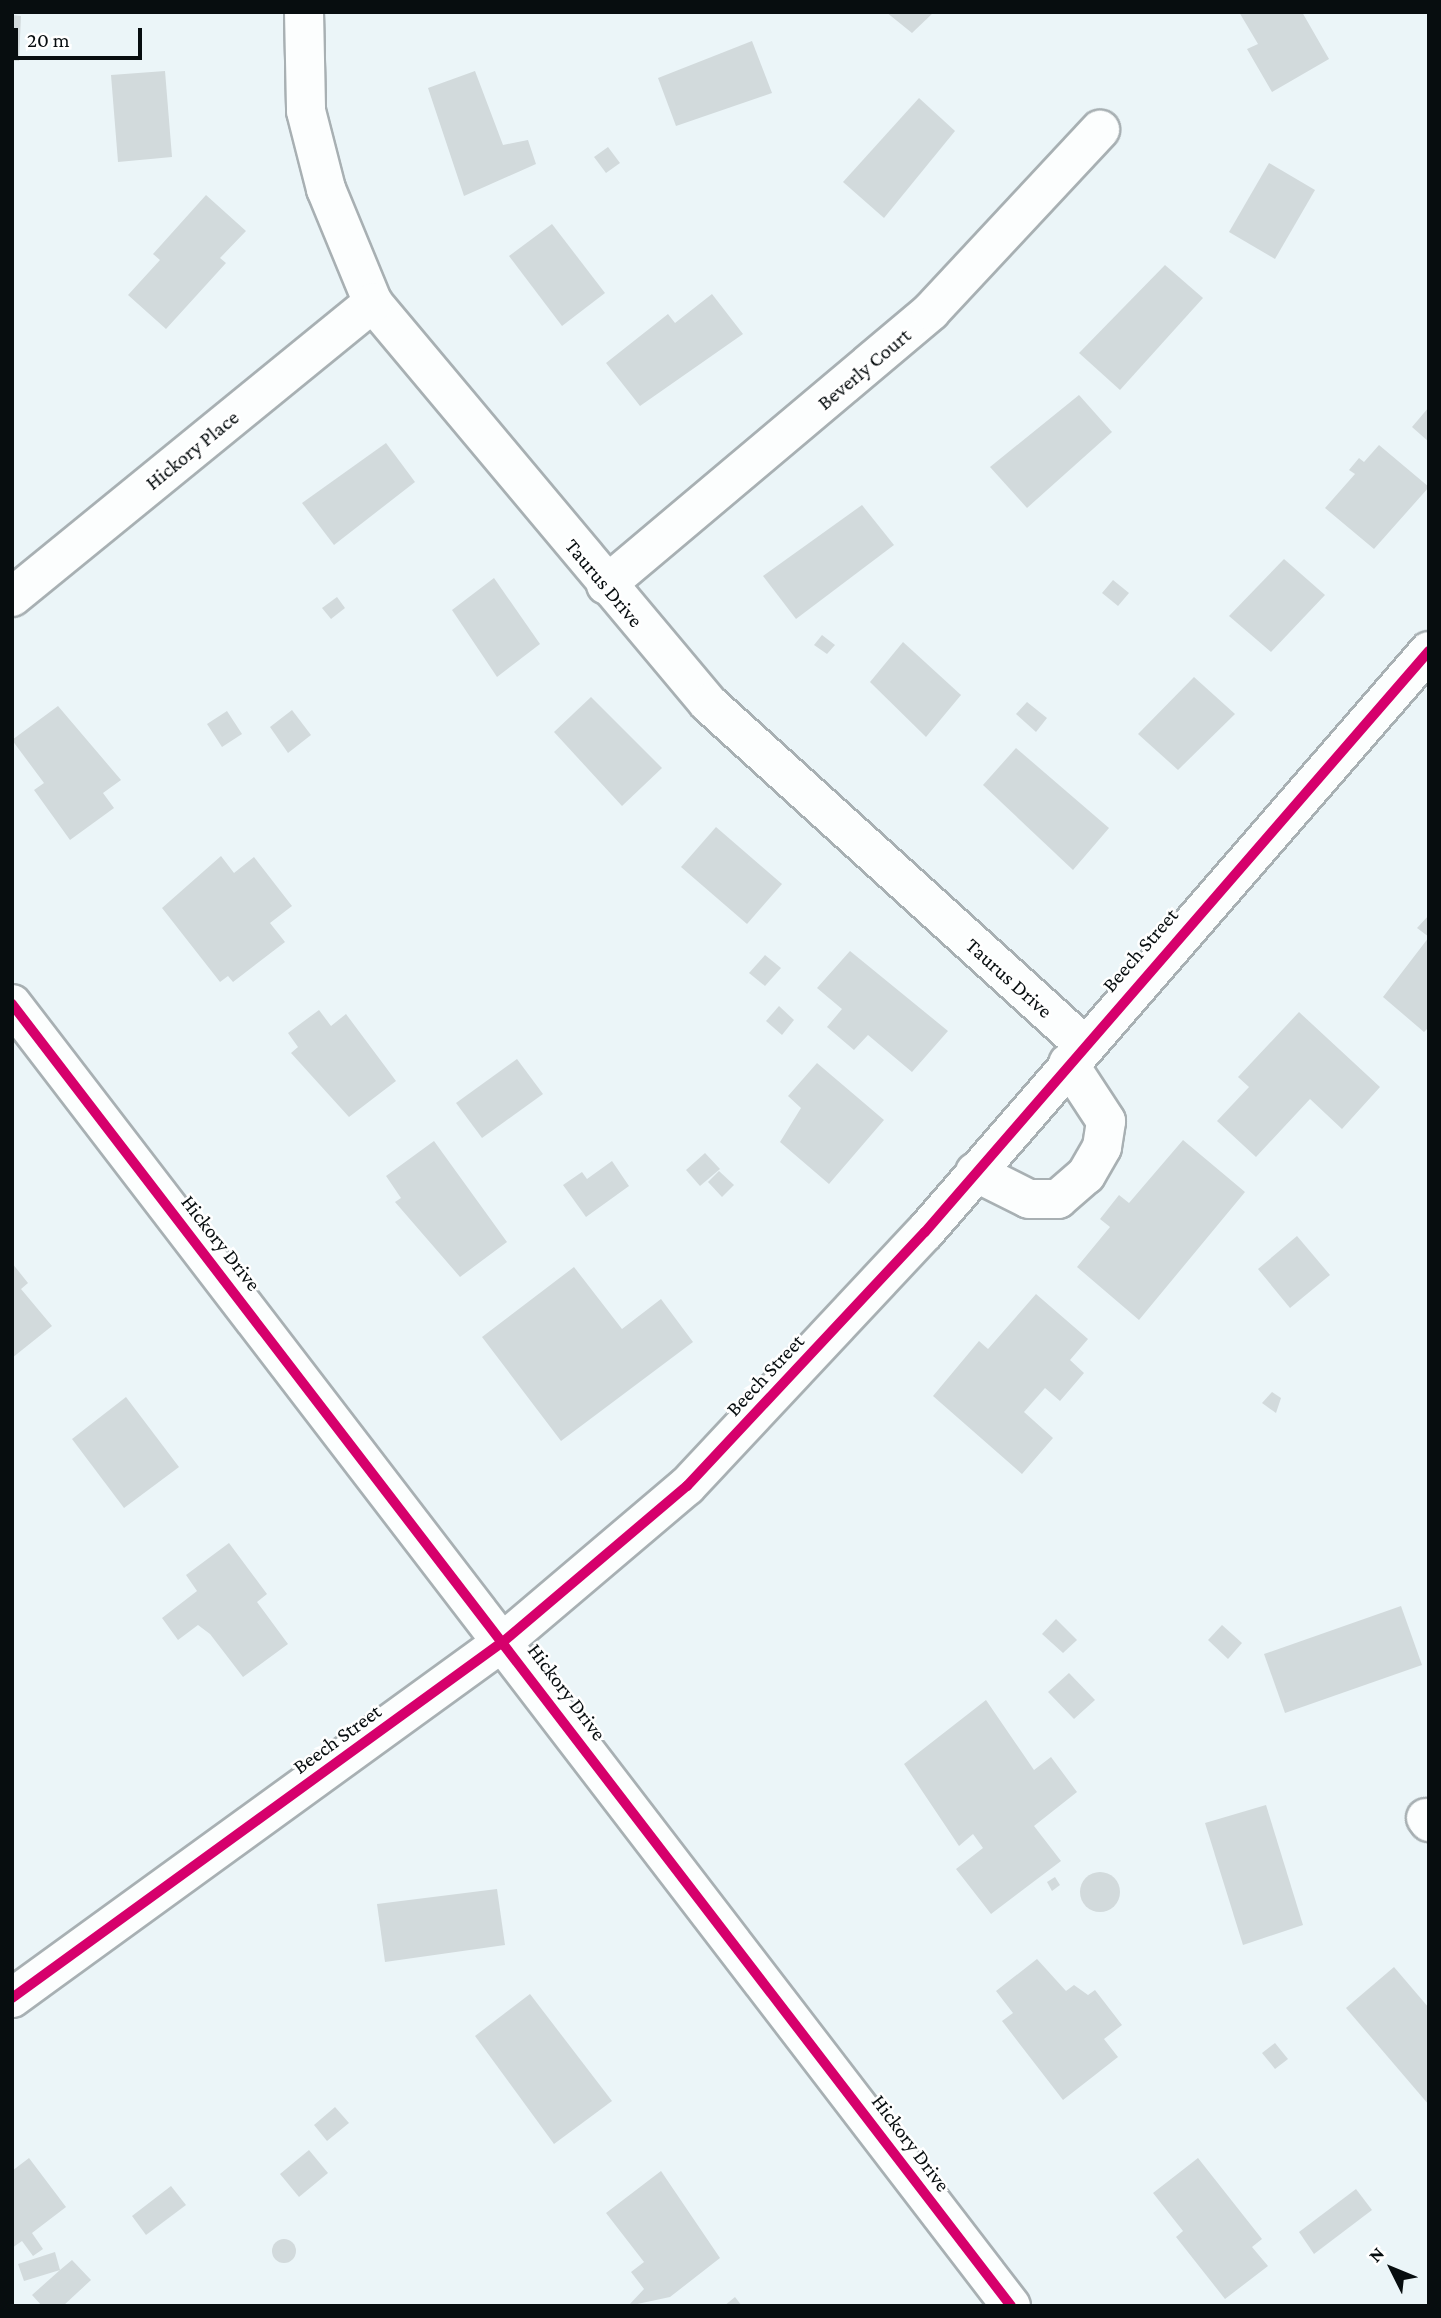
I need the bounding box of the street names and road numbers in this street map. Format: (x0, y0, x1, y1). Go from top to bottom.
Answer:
street label: Beverly Court (812, 323, 916, 415)
street label: Hickory Place (140, 405, 244, 495)
street label: Taurus Drive (560, 534, 648, 632)
street label: Beech Street (1097, 903, 1183, 997)
street label: Taurus Drive (960, 932, 1058, 1024)
street label: Hickory Drive (176, 1190, 266, 1296)
street label: Beech Street (721, 1329, 809, 1421)
street label: Hickory Drive (522, 1639, 612, 1745)
street label: Beech Street (288, 1699, 386, 1779)
street label: Hickory Drive (866, 2090, 956, 2196)

